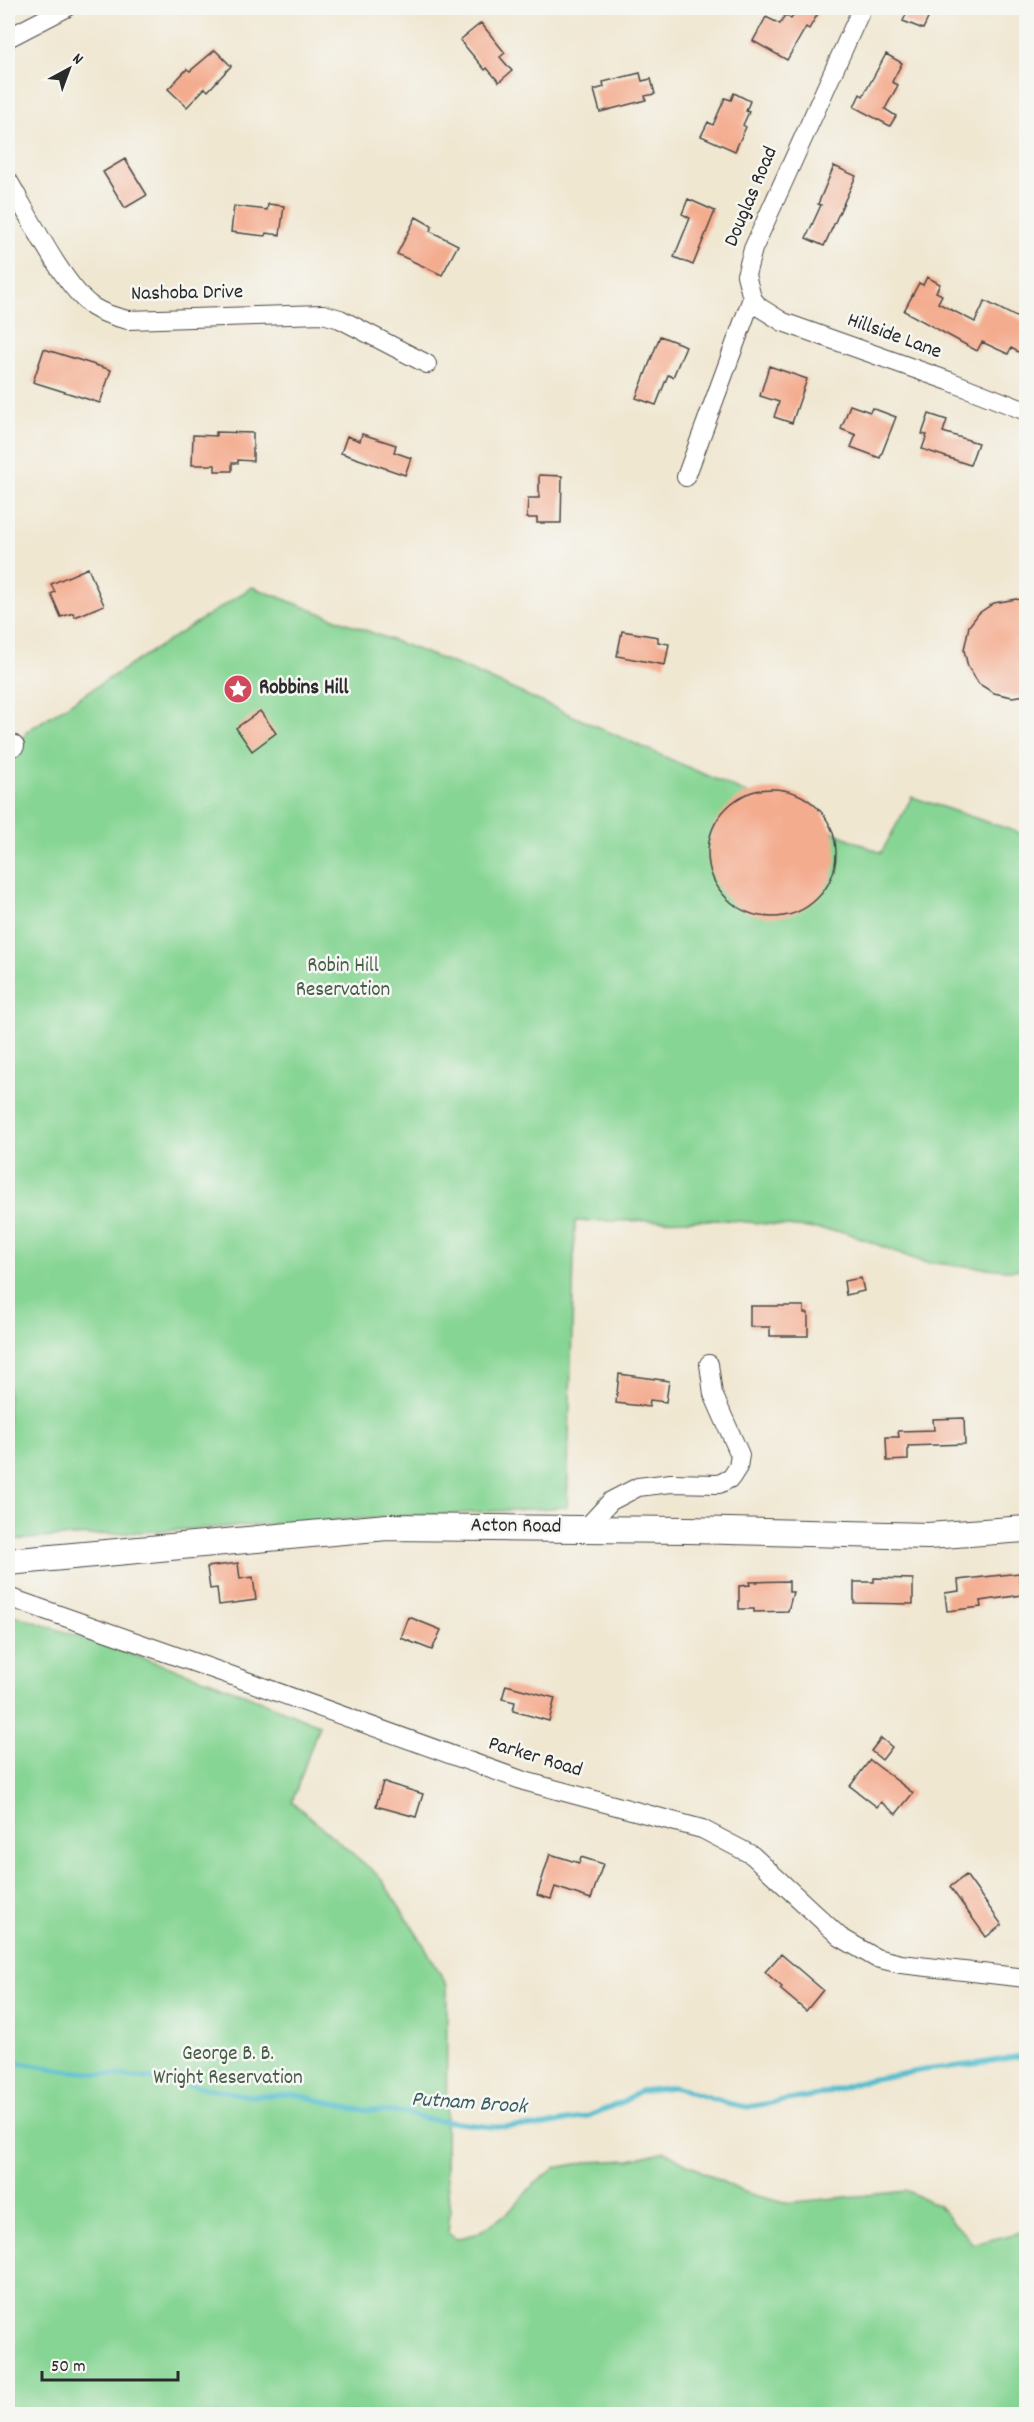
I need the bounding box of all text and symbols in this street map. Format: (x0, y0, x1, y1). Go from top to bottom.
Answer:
north arrow (39, 39, 99, 99)
text: N (67, 48, 88, 71)
street label: Douglas Road (717, 142, 787, 252)
street label: Nashoba Drive (131, 278, 243, 310)
street label: Hillside Lane (843, 306, 945, 368)
place icon: Robbins Hill (222, 673, 254, 705)
place label: Robbins Hill (259, 674, 350, 704)
park label: Robin Hill Reservation (296, 952, 390, 1006)
street label: Acton Road (470, 1511, 562, 1543)
street label: Parker Road (484, 1729, 586, 1787)
park label: George B. B. Wright Reservation (153, 2040, 303, 2094)
water label: Putnam Brook (410, 2085, 530, 2124)
scale bar (42, 2344, 178, 2382)
text: 50 m (51, 2355, 86, 2380)

